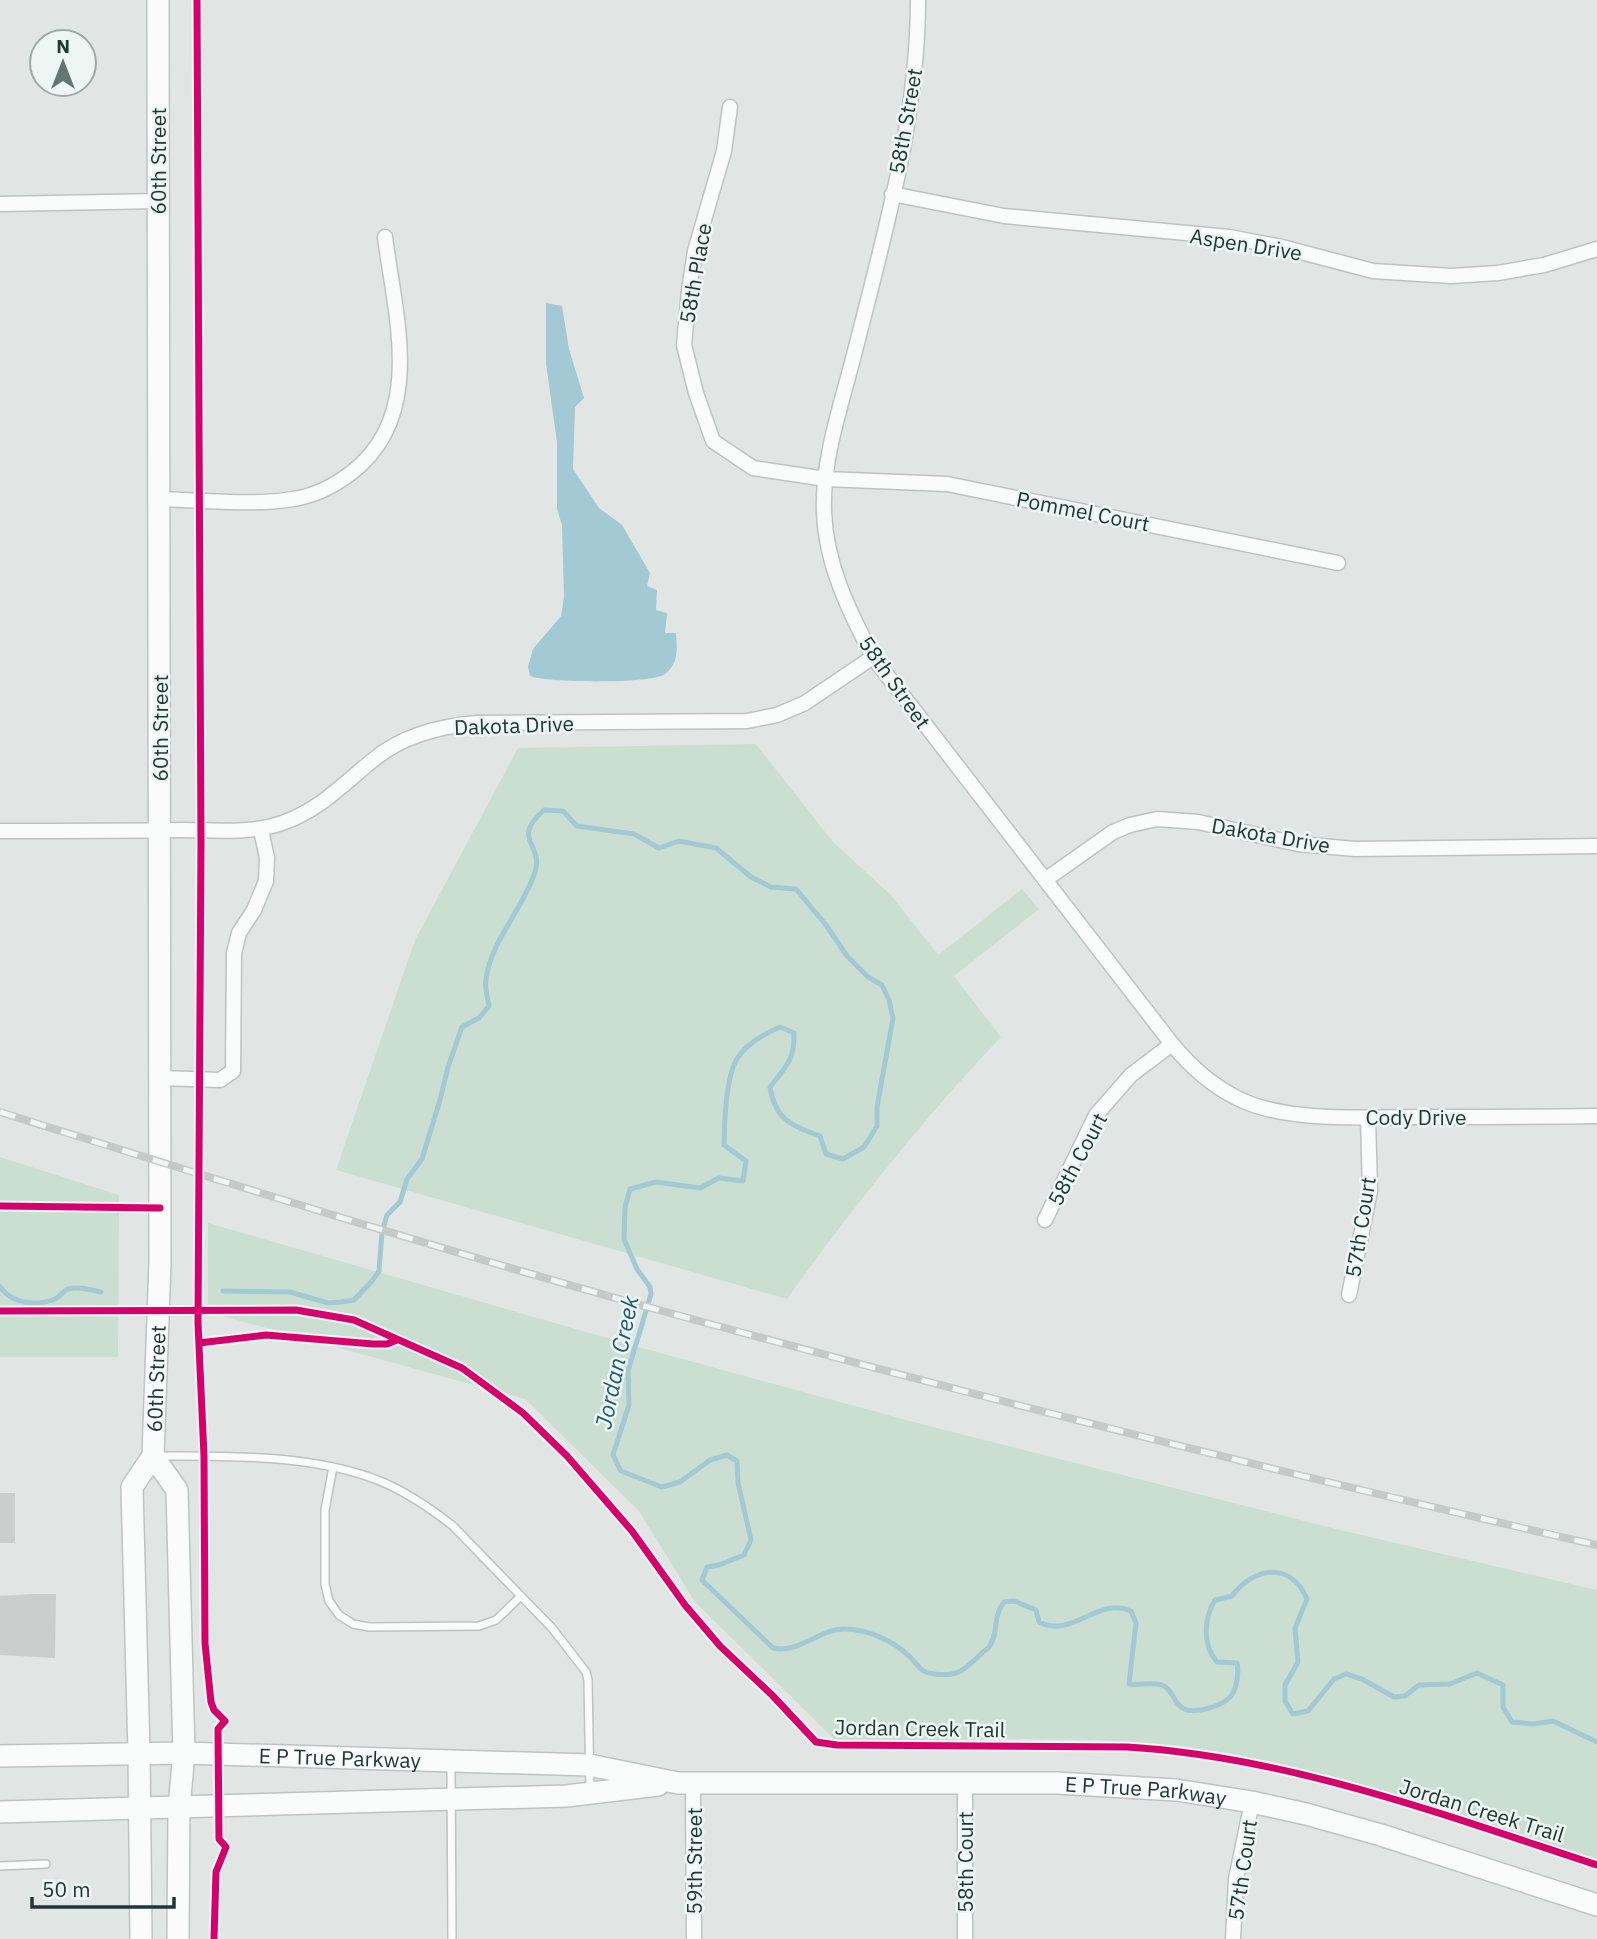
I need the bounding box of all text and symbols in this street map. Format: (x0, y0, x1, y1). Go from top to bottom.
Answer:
north arrow (28, 28, 98, 98)
text: N (56, 34, 70, 58)
street label: 58th Street (882, 66, 928, 176)
street label: 60th Street (144, 107, 172, 215)
street label: 58th Place (672, 221, 718, 325)
street label: Aspen Drive (1188, 221, 1304, 267)
street label: Pommel Court (1014, 484, 1152, 538)
street label: 58th Street (853, 630, 937, 734)
street label: 60th Street (146, 674, 174, 782)
street label: Dakota Drive (454, 709, 574, 741)
street label: Dakota Drive (1209, 811, 1333, 859)
street label: Cody Drive (1365, 1103, 1467, 1131)
street label: 58th Court (1041, 1108, 1113, 1210)
street label: 57th Court (1338, 1175, 1382, 1279)
water label: Jordan Creek (587, 1292, 645, 1431)
street label: 60th Street (140, 1325, 172, 1433)
street label: Jordan Creek Trail (834, 1713, 1006, 1743)
street label: E P True Parkway (258, 1741, 422, 1774)
street label: E P True Parkway (1064, 1769, 1229, 1812)
street label: Jordan Creek Trail (1396, 1772, 1568, 1848)
street label: 59th Street (680, 1807, 708, 1915)
street label: 58th Court (951, 1811, 979, 1913)
street label: 57th Court (1221, 1818, 1263, 1922)
scale bar (32, 1866, 173, 1910)
text: 50 m (42, 1875, 91, 1903)

